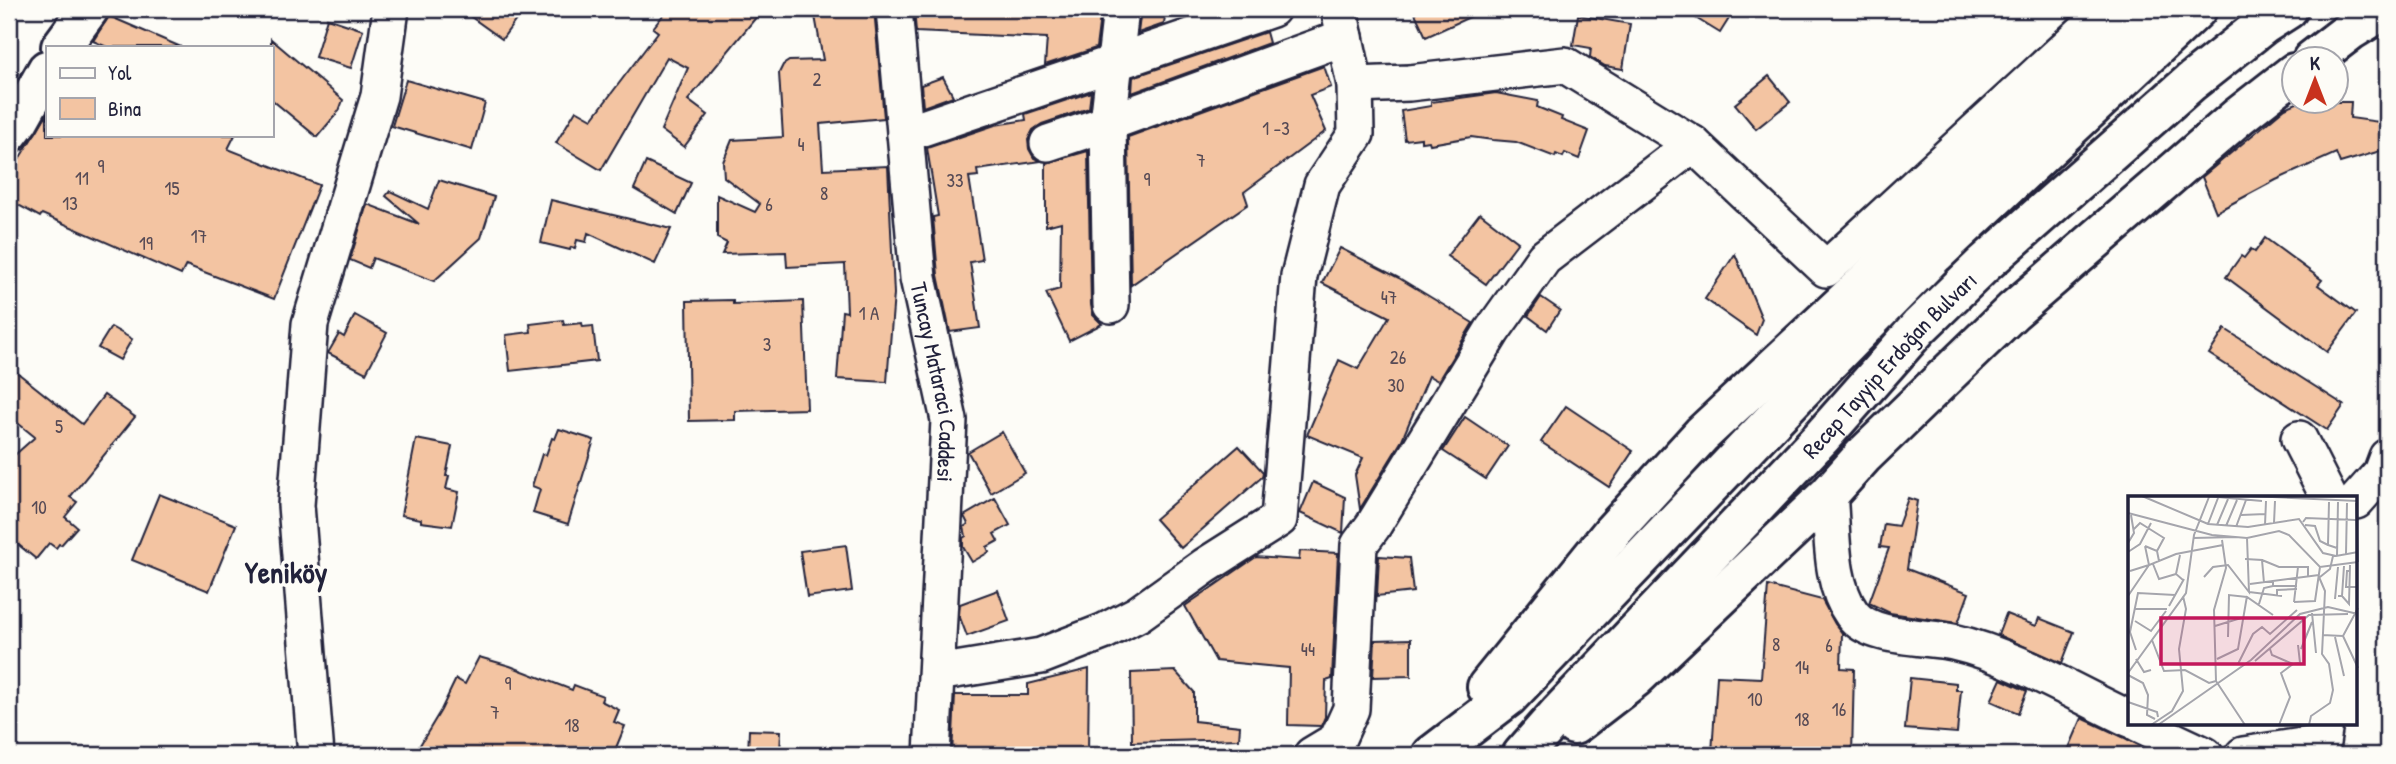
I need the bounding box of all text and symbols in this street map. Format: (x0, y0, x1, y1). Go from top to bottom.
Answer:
legend (46, 46, 273, 136)
north arrow (2280, 46, 2350, 116)
text: K (2310, 50, 2320, 76)
text: Yol (108, 58, 132, 87)
house number: 2 (813, 66, 822, 92)
text: Bina (108, 94, 141, 123)
house number: 1 -3 (1262, 115, 1290, 141)
house number: 4 (797, 131, 805, 157)
house number: 7 (1196, 147, 1206, 173)
house number: 9 (98, 153, 105, 179)
house number: 11 (75, 165, 89, 191)
house number: 9 (1144, 166, 1151, 192)
house number: 33 (946, 167, 964, 193)
house number: 15 (165, 175, 179, 201)
house number: 8 (820, 180, 828, 206)
house number: 13 (62, 190, 78, 216)
house number: 6 (765, 191, 773, 217)
house number: 17 (191, 223, 207, 249)
house number: 19 (139, 230, 153, 256)
street label: Recep Tayyip Erdoğan Bulvarı (1795, 264, 1983, 464)
street label: Tuncay Mataraci Caddesi (904, 279, 965, 483)
house number: 47 (1381, 284, 1397, 310)
house number: 1 A (859, 300, 879, 326)
house number: 3 (763, 331, 771, 357)
house number: 26 (1390, 344, 1406, 370)
house number: 30 (1387, 372, 1405, 398)
house number: 5 (55, 413, 63, 439)
house number: 10 (31, 494, 47, 520)
inset map (2128, 496, 2358, 726)
district label: Yeniköy (245, 552, 328, 593)
house number: 8 (1772, 631, 1780, 657)
house number: 6 (1825, 632, 1833, 658)
house number: 44 (1301, 636, 1315, 662)
house number: 14 (1795, 654, 1809, 680)
house number: 9 (505, 670, 512, 696)
house number: 10 (1747, 686, 1763, 712)
house number: 16 (1832, 696, 1846, 722)
house number: 7 (490, 699, 500, 725)
house number: 18 (1794, 706, 1810, 732)
house number: 18 (564, 712, 580, 738)

